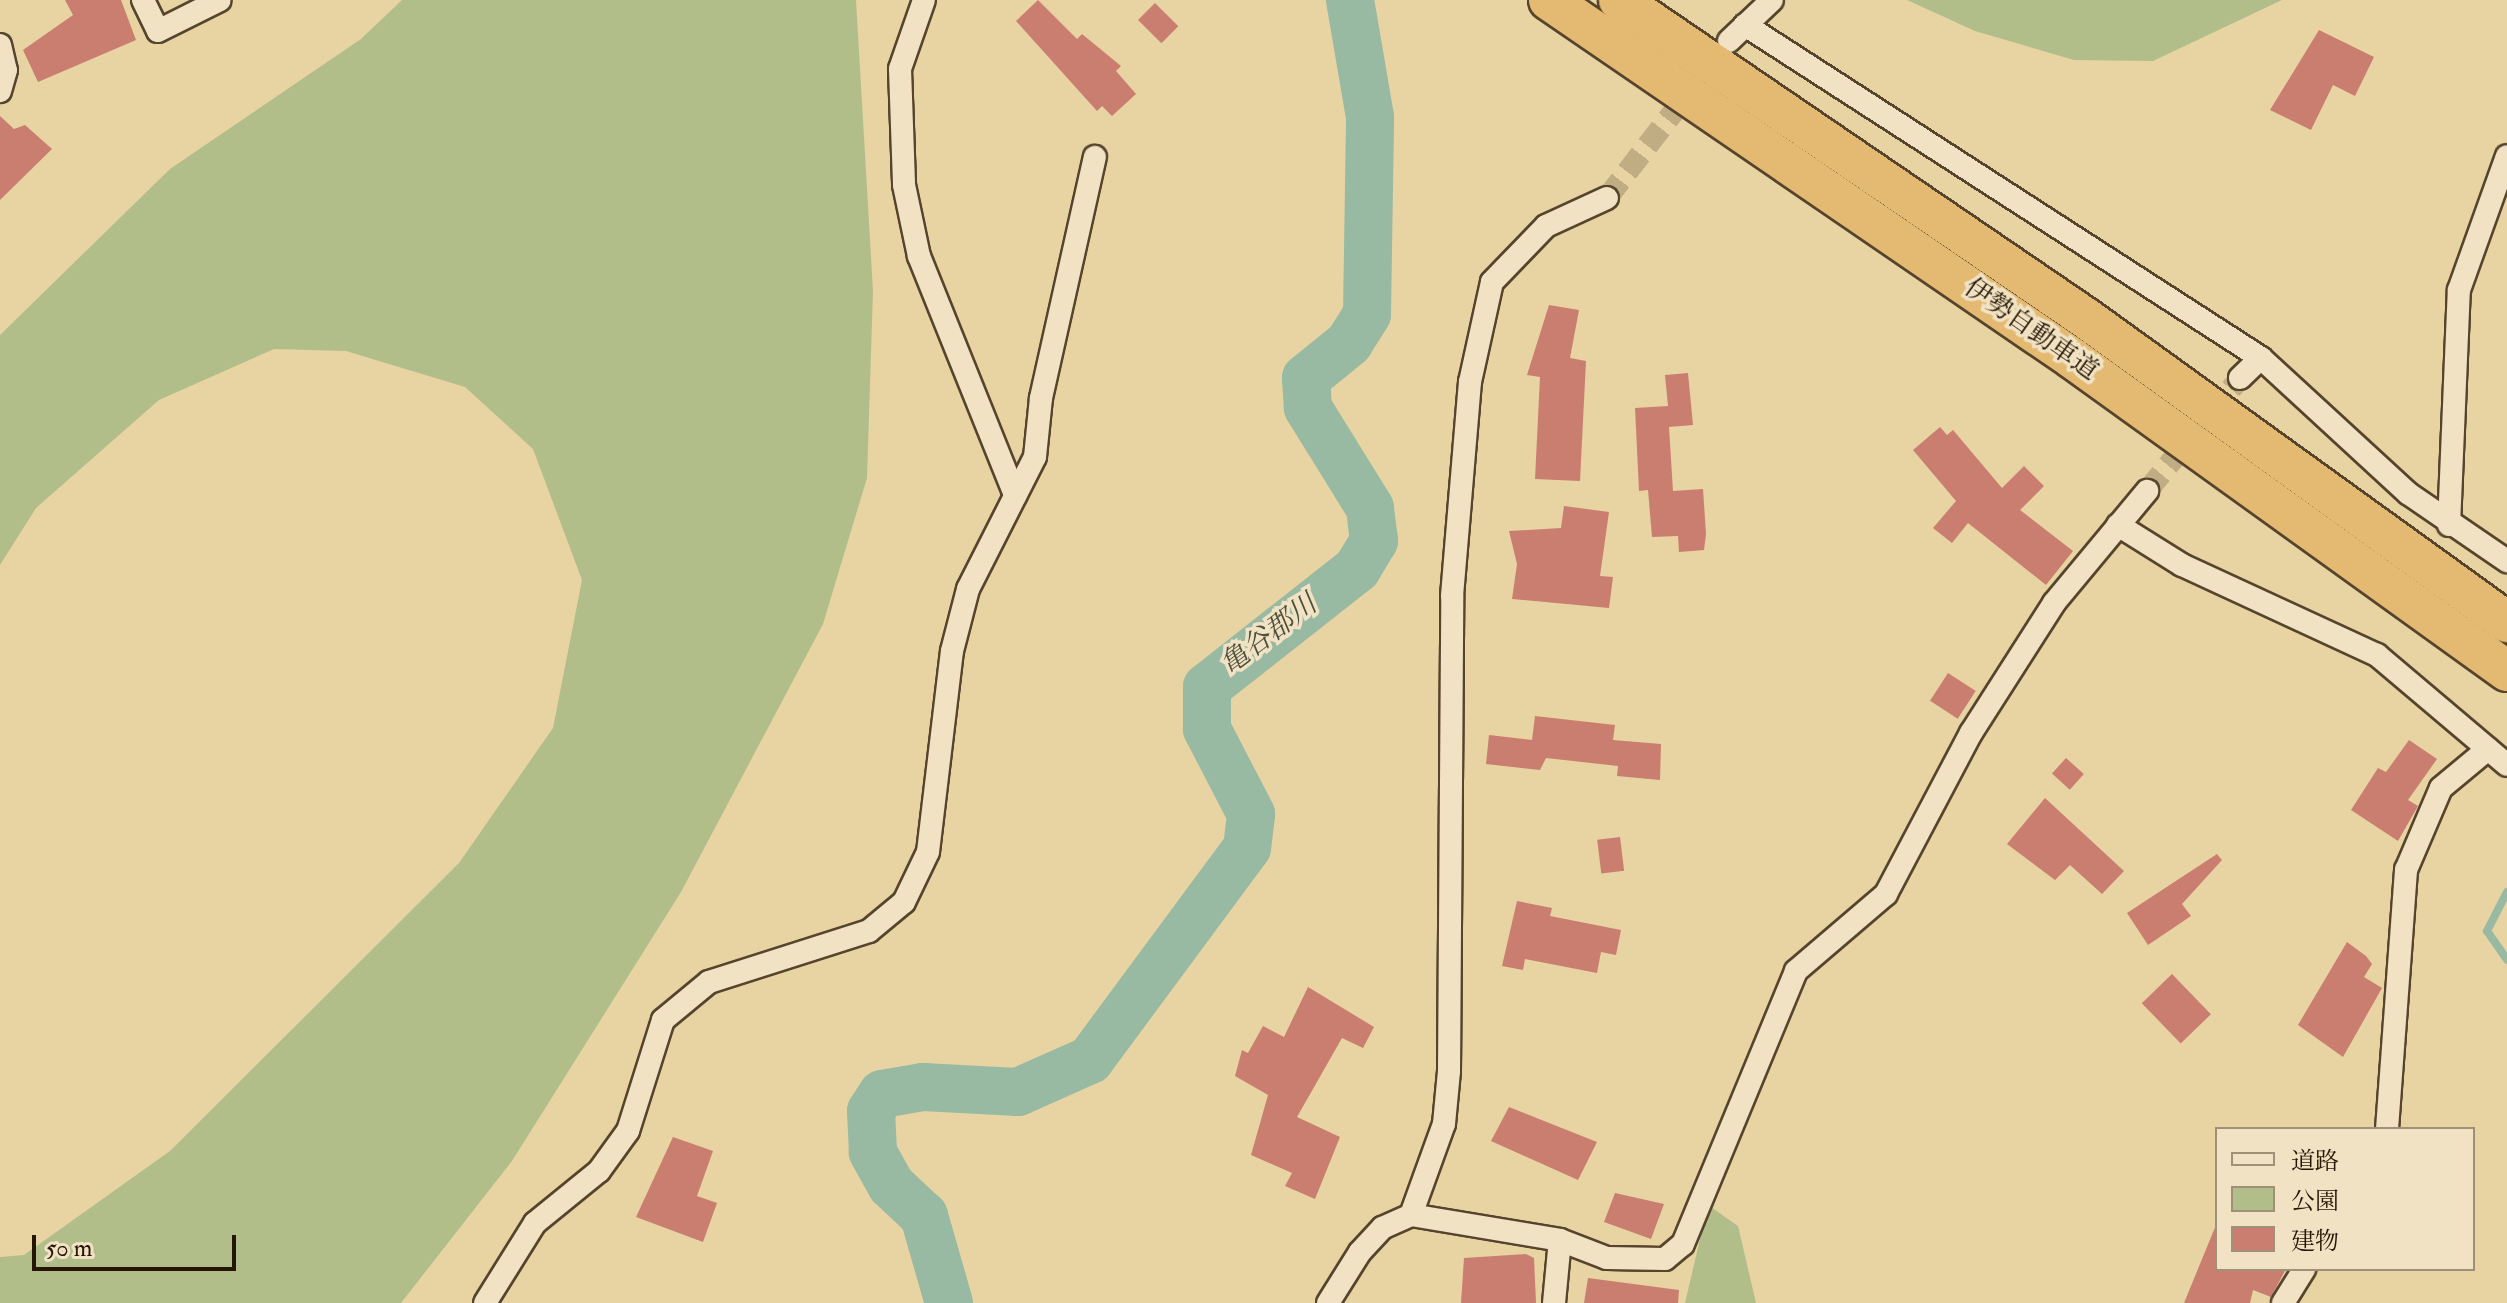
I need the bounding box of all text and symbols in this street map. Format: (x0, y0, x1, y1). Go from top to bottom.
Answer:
street label: 伊勢自動車道 (1958, 272, 2104, 388)
water label: 亀谷郡川 (1214, 588, 1324, 682)
legend (2215, 1127, 2475, 1271)
text: 道路 (2291, 1146, 2339, 1177)
text: 公園 (2291, 1186, 2339, 1217)
scale bar (36, 1219, 240, 1269)
text: 建物 (2291, 1226, 2339, 1257)
text: 50 m (46, 1233, 92, 1264)

